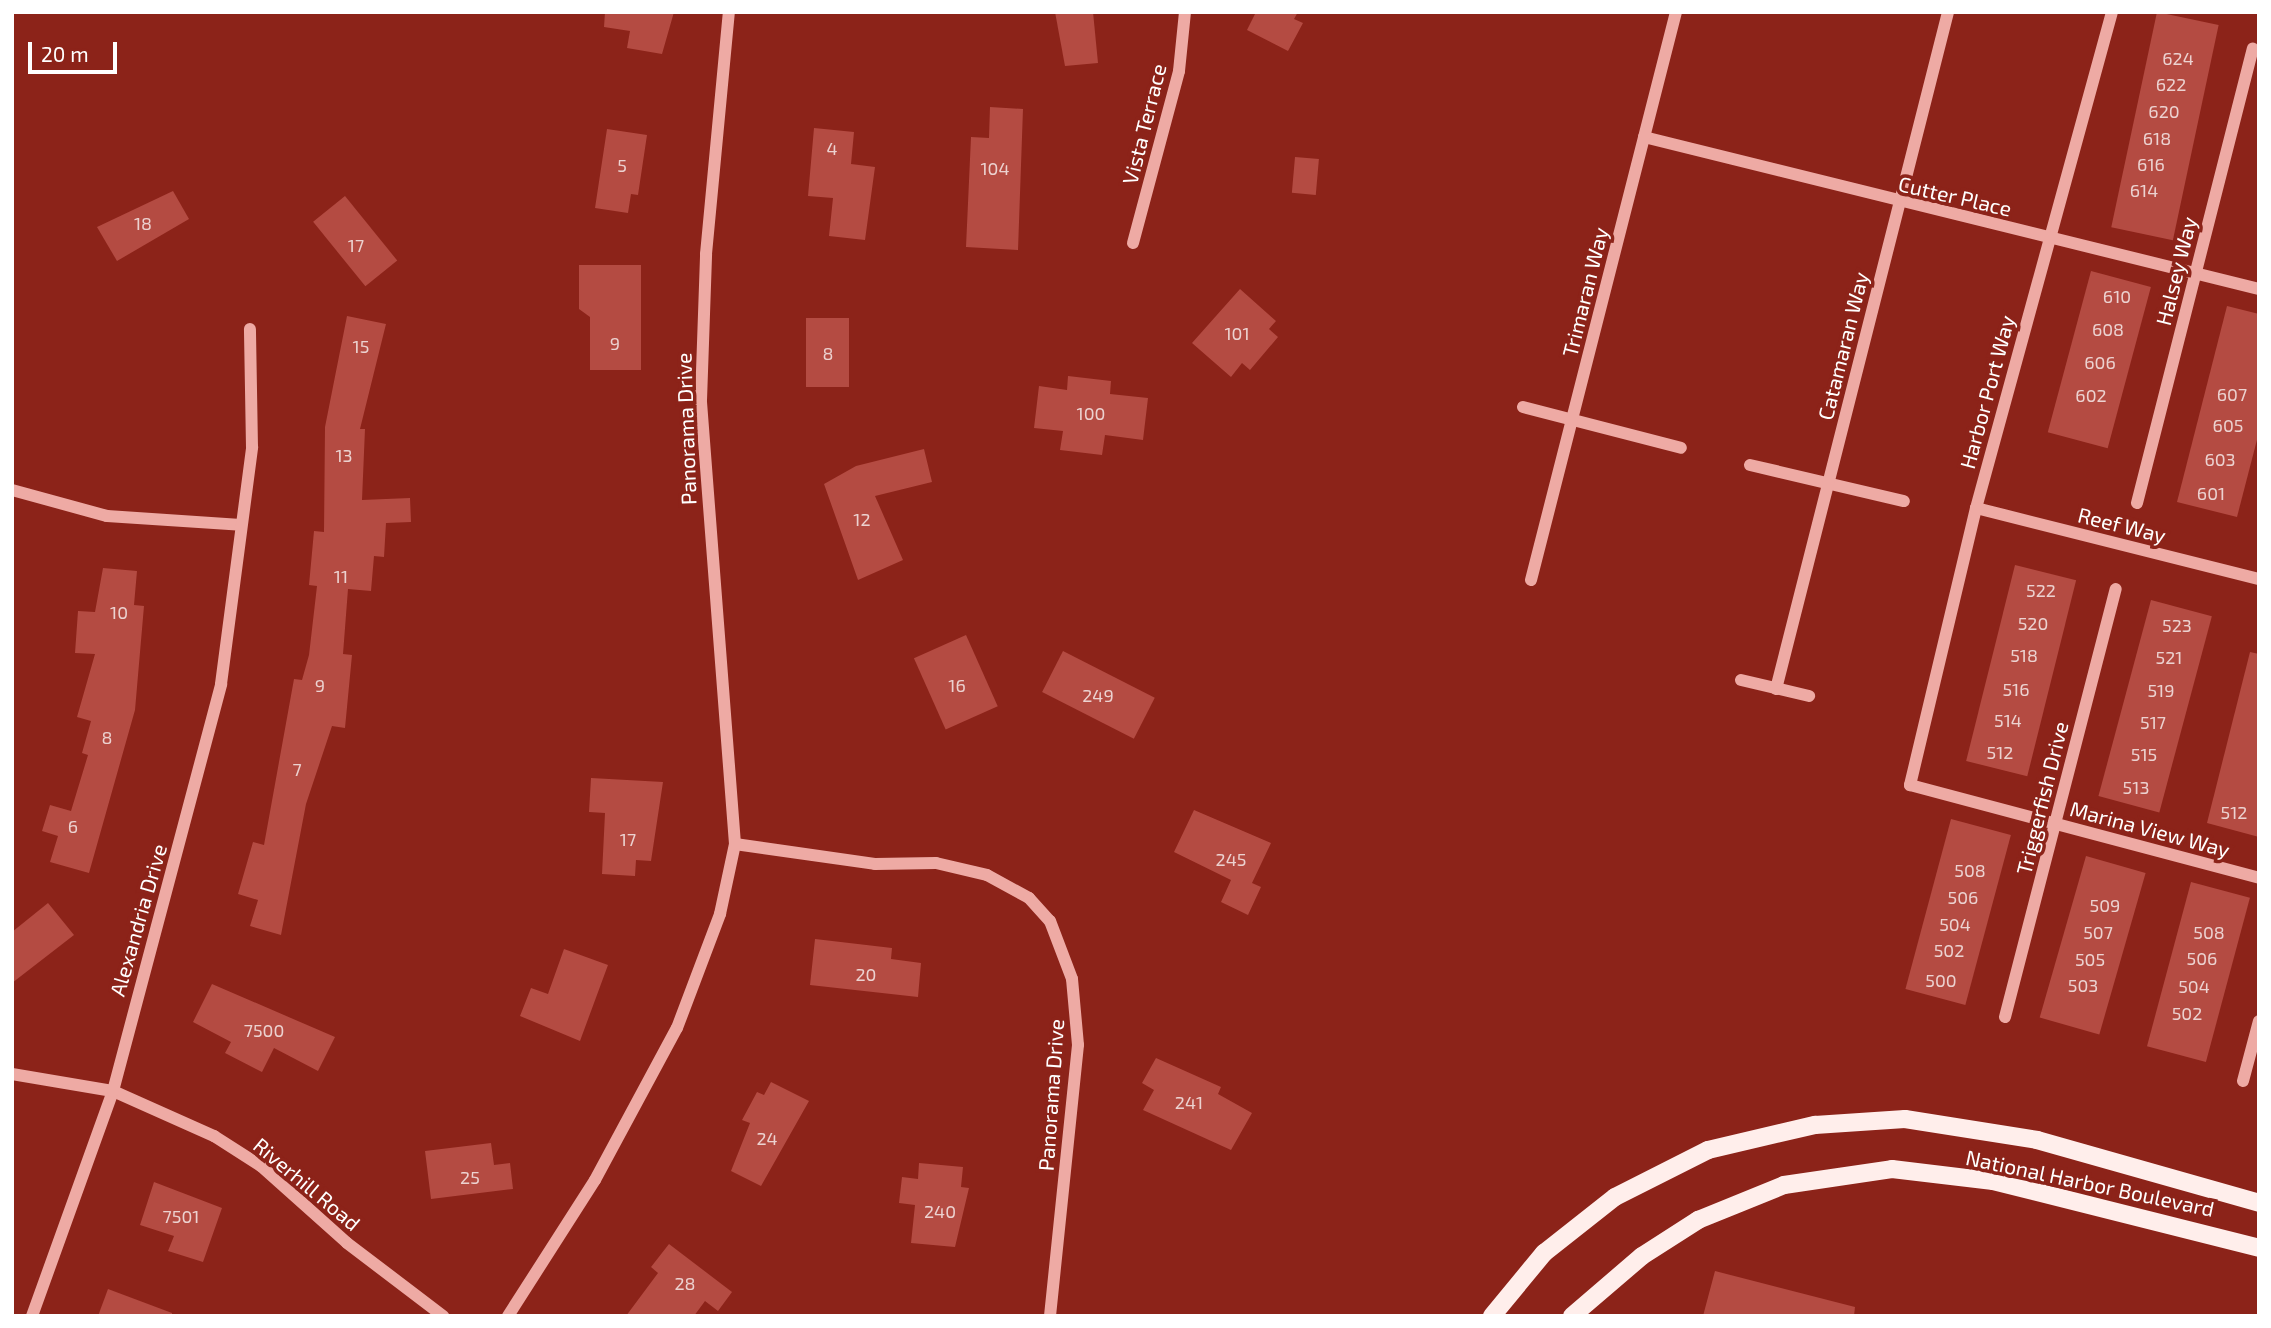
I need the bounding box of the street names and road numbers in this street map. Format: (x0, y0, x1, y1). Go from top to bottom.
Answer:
street label: Vista Terrace (1117, 61, 1171, 187)
street label: Cutter Place (1896, 171, 2014, 221)
street label: Halsey Way (2150, 214, 2202, 328)
street label: Trimaran Way (1557, 224, 1613, 360)
street label: Catamaran Way (1812, 269, 1874, 423)
street label: Harbor Port Way (1954, 312, 2020, 472)
street label: Panorama Drive (671, 352, 701, 506)
street label: Reef Way (2075, 502, 2169, 548)
street label: Triggerfish Drive (2011, 719, 2073, 877)
street label: Marina View Way (2067, 795, 2233, 863)
street label: Alexandria Drive (104, 841, 172, 999)
street label: Panorama Drive (1033, 1018, 1069, 1172)
street label: Riverhill Road (248, 1132, 366, 1236)
street label: National Harbor Boulevard (1963, 1144, 2217, 1222)

